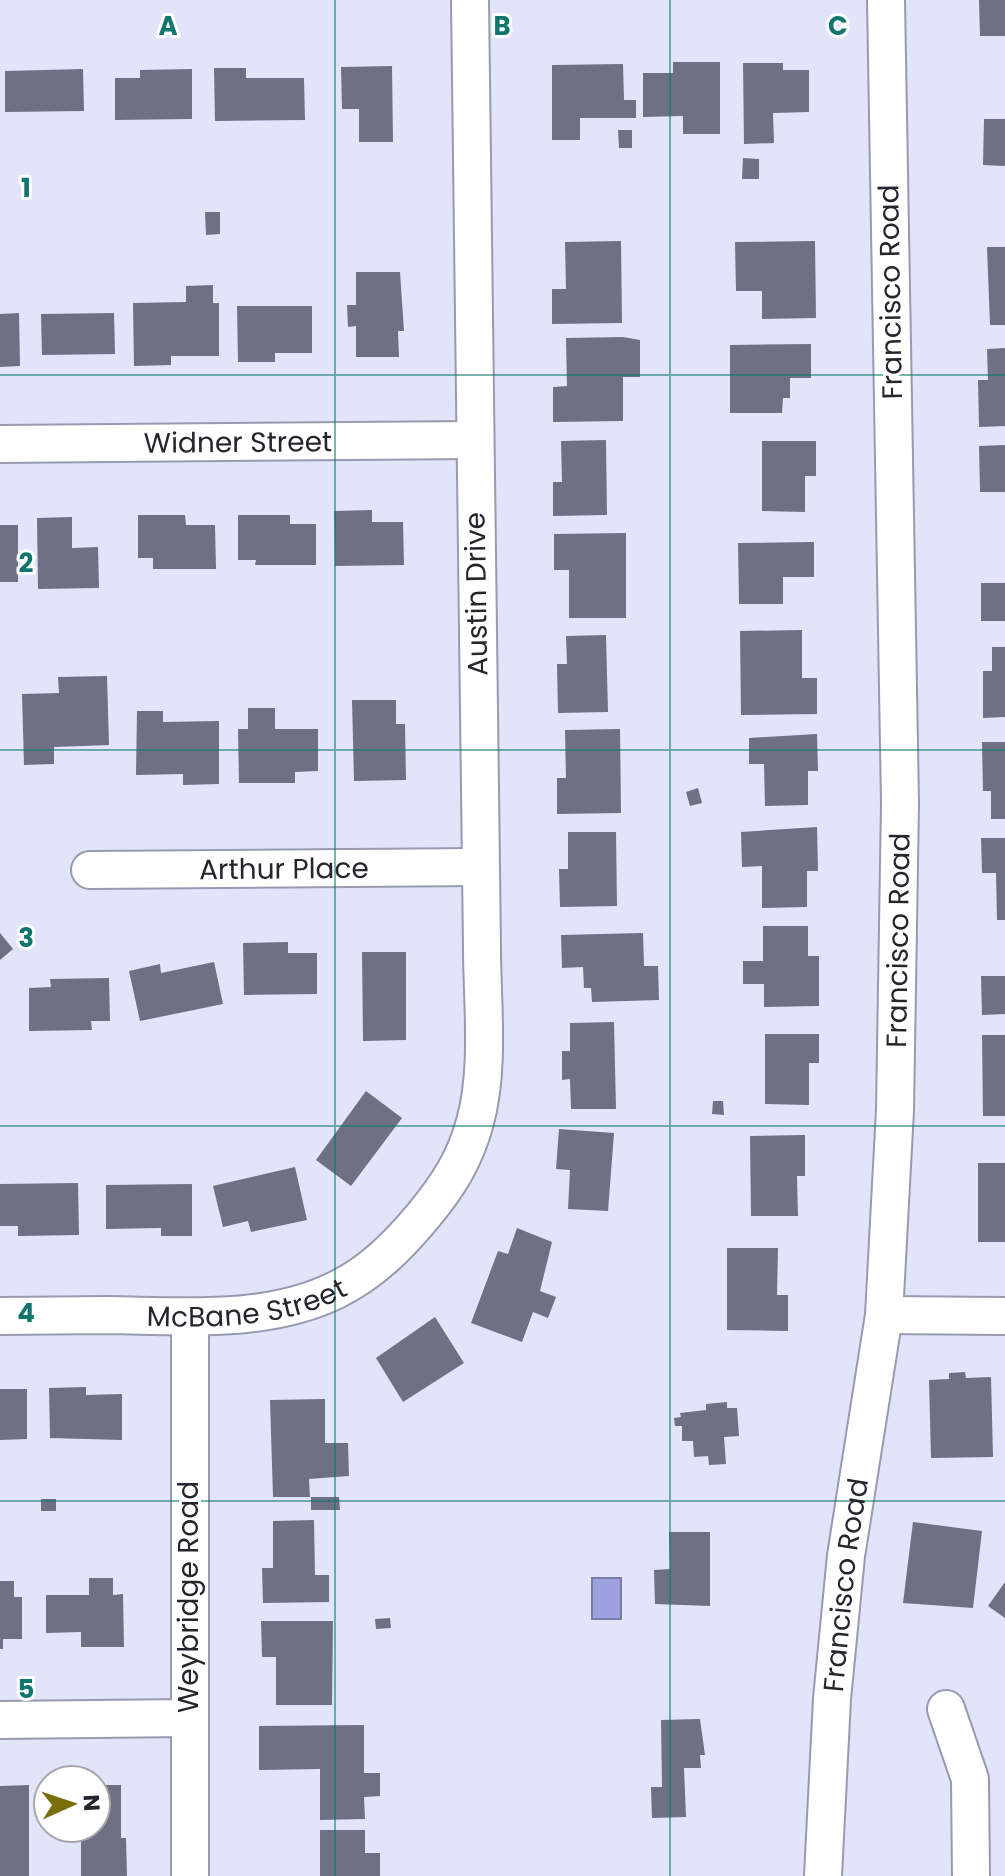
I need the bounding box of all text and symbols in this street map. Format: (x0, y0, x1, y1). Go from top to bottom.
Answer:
text: A (158, 8, 178, 44)
text: B (493, 8, 511, 44)
text: C (828, 8, 848, 44)
text: 1 (21, 170, 31, 206)
street label: Francisco Road (869, 184, 912, 400)
street label: Widner Street (144, 422, 332, 463)
street label: Austin Drive (456, 512, 497, 676)
text: 2 (19, 545, 34, 581)
street label: Francisco Road (877, 832, 920, 1048)
street label: Arthur Place (199, 849, 369, 889)
text: 3 (18, 920, 34, 956)
street label: McBane Street (146, 1269, 353, 1337)
text: 4 (17, 1295, 35, 1331)
street label: Francisco Road (814, 1475, 878, 1694)
street label: Weybridge Road (169, 1481, 208, 1713)
text: 5 (18, 1671, 34, 1707)
north arrow (32, 1764, 112, 1844)
text: N (76, 1794, 107, 1812)

